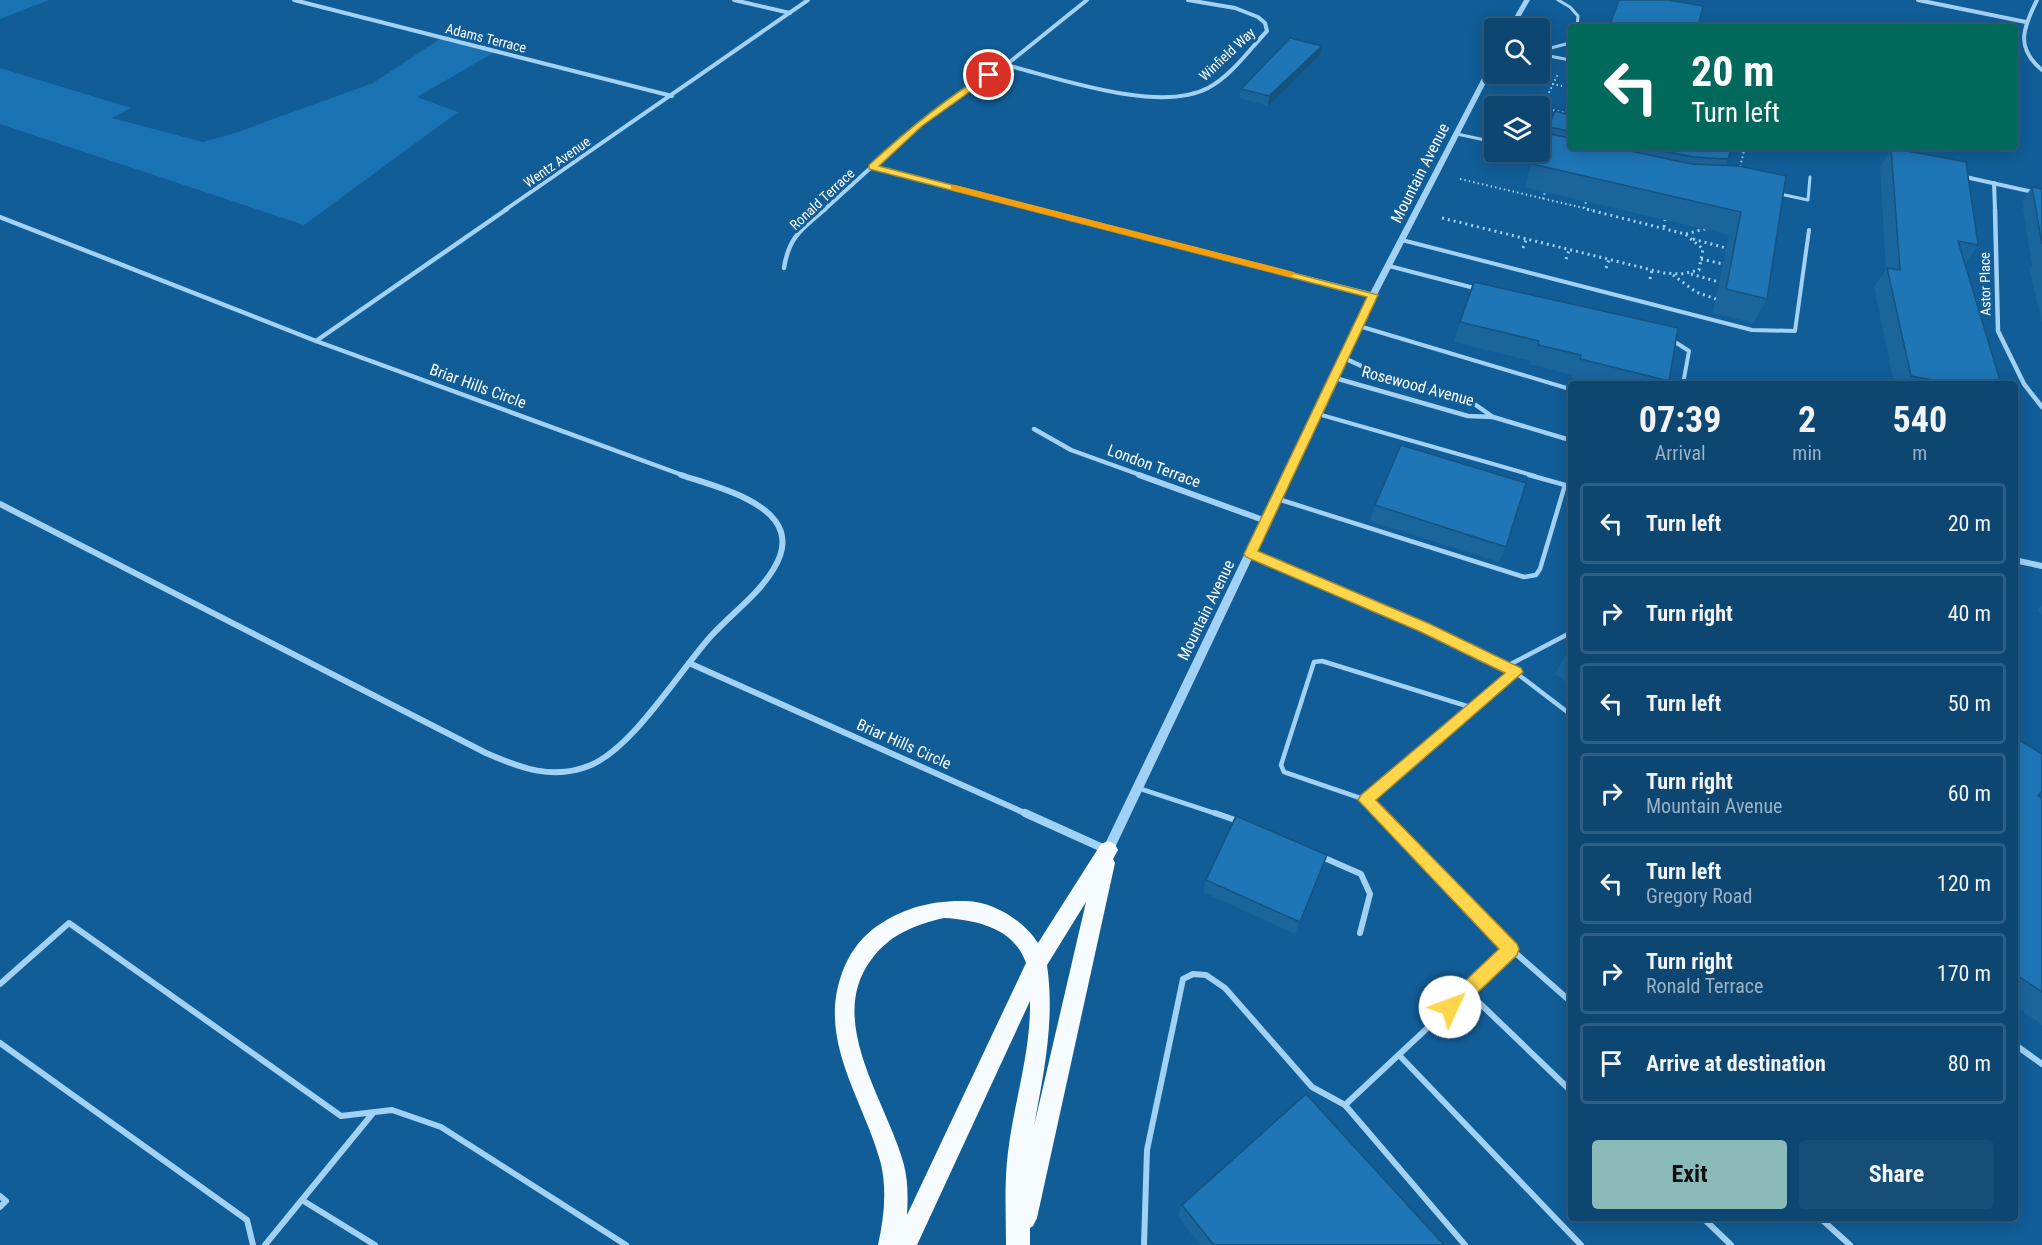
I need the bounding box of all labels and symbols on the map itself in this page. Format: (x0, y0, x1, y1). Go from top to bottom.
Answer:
street label: Adams Terrace (444, 20, 529, 56)
street label: Winfield Way (1196, 24, 1258, 84)
pin (963, 49, 1014, 100)
street label: Mountain Avenue (1387, 120, 1453, 226)
street label: Wentz Avenue (521, 133, 594, 191)
street label: Ronald Terrace (786, 165, 858, 233)
street label: Astor Place (1976, 252, 1994, 316)
street label: Briar Hills Circle (427, 360, 529, 412)
street label: Rosewood Avenue (1360, 362, 1476, 410)
street label: London Terrace (1105, 440, 1203, 492)
street label: Mountain Avenue (1174, 557, 1238, 663)
street label: Briar Hills Circle (854, 715, 954, 773)
position arrow (1418, 975, 1482, 1039)

